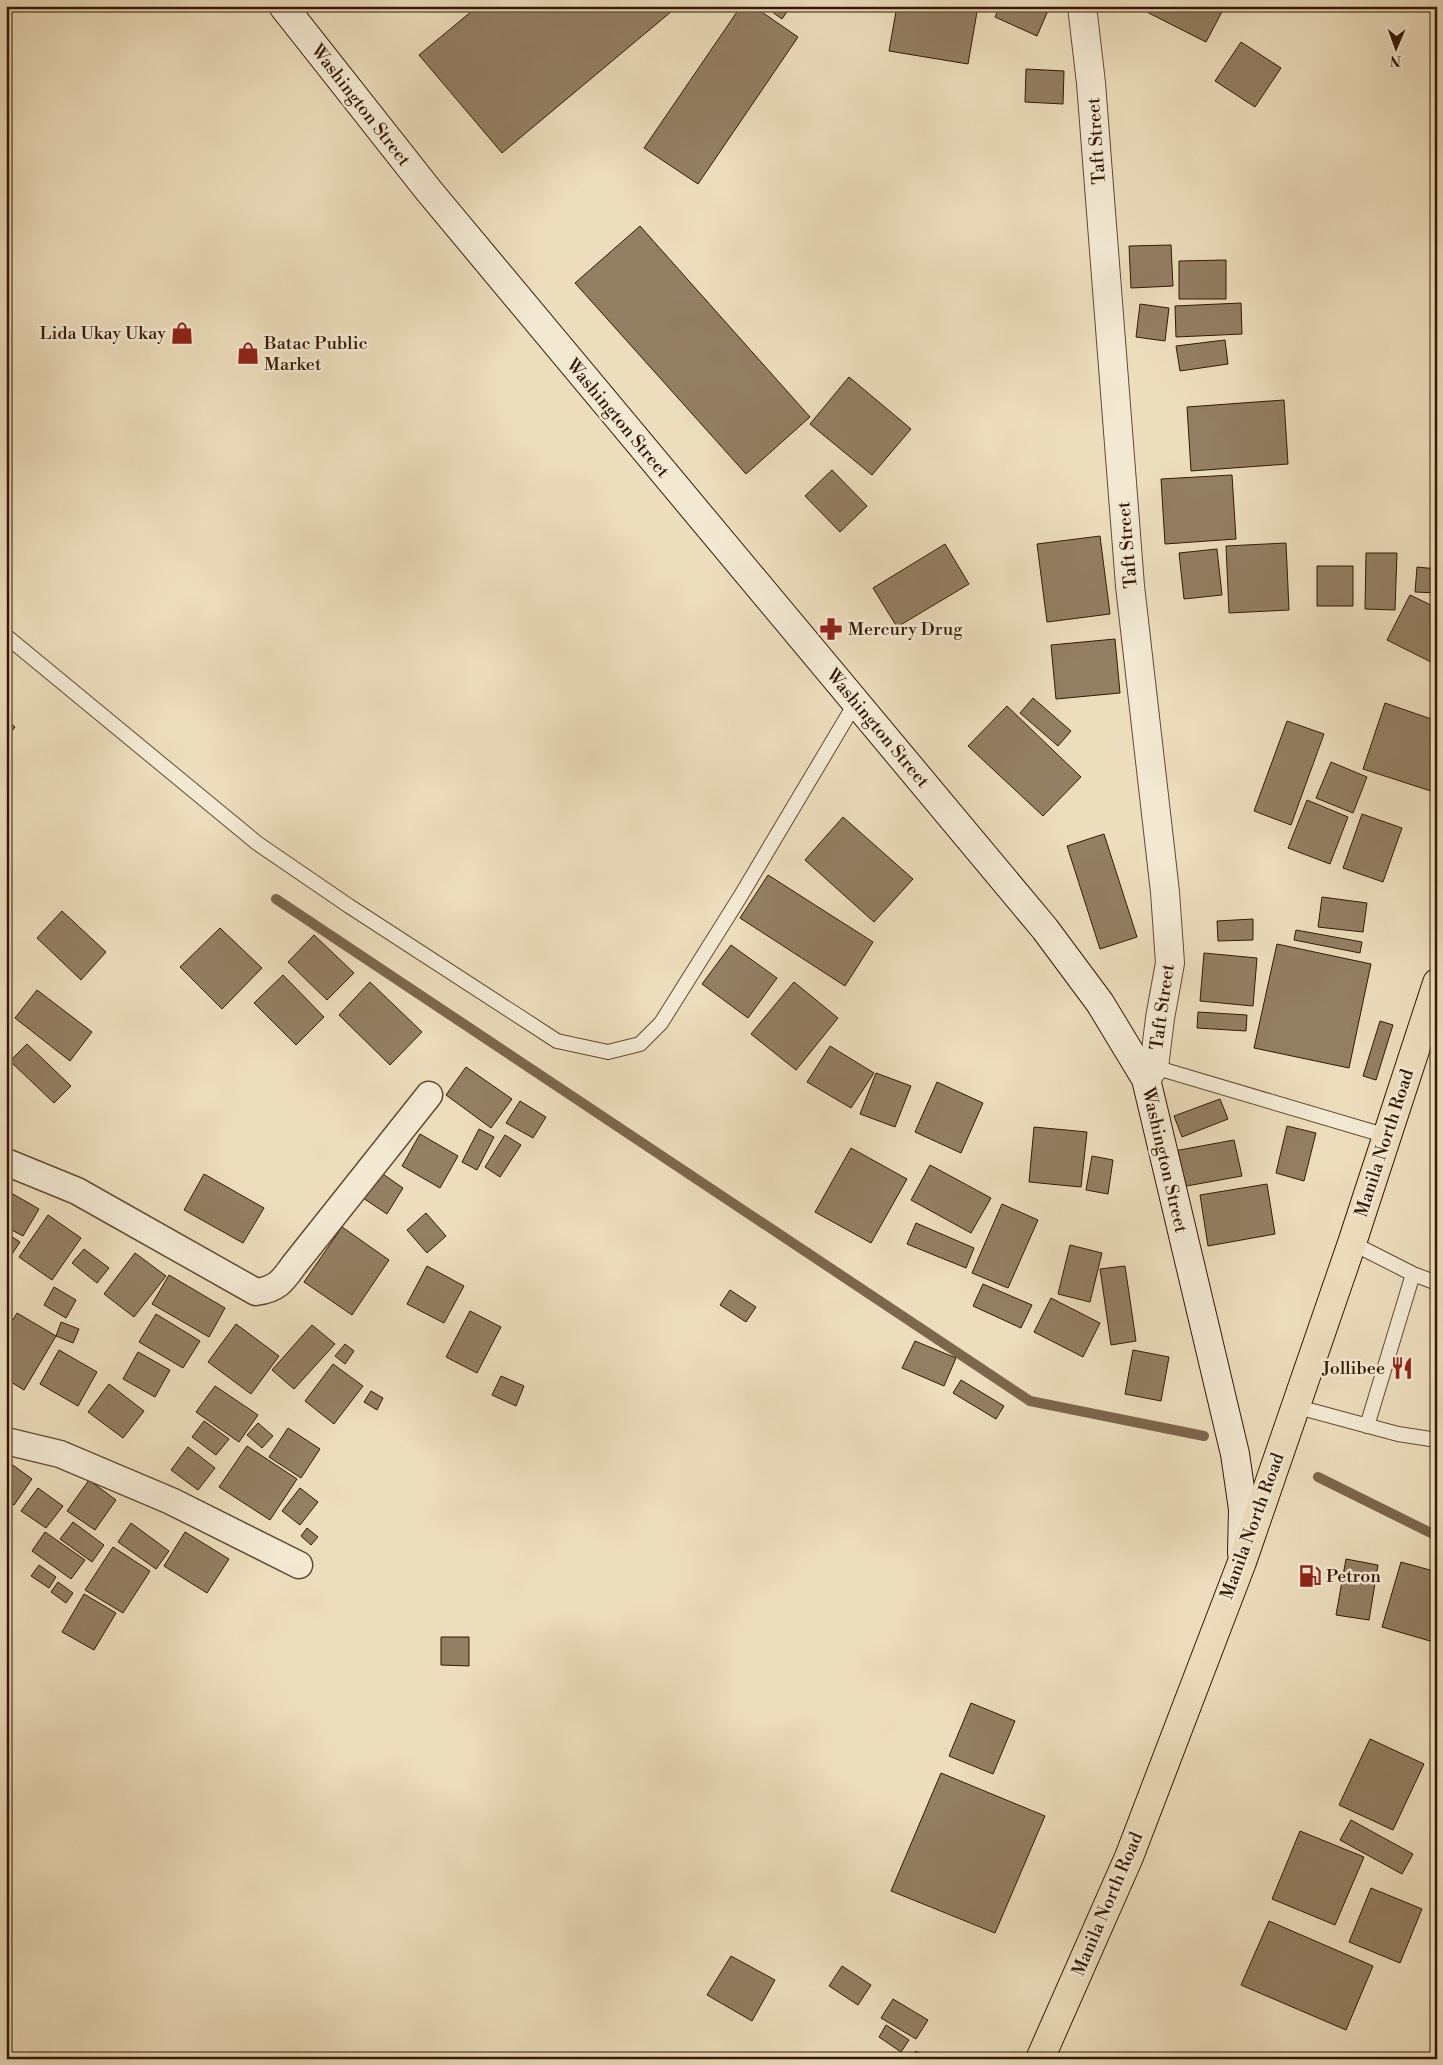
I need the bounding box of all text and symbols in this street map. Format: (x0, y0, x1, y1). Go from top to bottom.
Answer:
north arrow (1370, 22, 1420, 72)
street label: Washington Street (305, 39, 416, 171)
text: N (1390, 51, 1401, 69)
street label: Taft Street (1082, 96, 1111, 185)
shop icon: Lida Ukay Ukay (169, 320, 195, 346)
place label: Lida Ukay Ukay (39, 322, 166, 345)
place label: Batac Public Market (263, 332, 368, 376)
shop icon: Batac Public Market (235, 340, 261, 366)
street label: Washington Street (560, 353, 675, 483)
street label: Taft Street (1112, 500, 1143, 589)
pharmacy icon: Mercury Drug (818, 616, 844, 642)
place label: Mercury Drug (848, 618, 963, 641)
street label: Washington Street (820, 663, 935, 793)
street label: Taft Street (1145, 962, 1180, 1052)
street label: Manila North Road (1350, 1066, 1419, 1220)
street label: Washington Street (1136, 1084, 1193, 1236)
restaurant icon: Jollibee (1389, 1355, 1415, 1381)
place label: Jollibee (1321, 1357, 1385, 1380)
street label: Manila North Road (1215, 1449, 1290, 1603)
fuel station icon: Petron (1297, 1563, 1323, 1589)
place label: Petron (1326, 1565, 1381, 1588)
street label: Manila North Road (1067, 1828, 1148, 1980)

